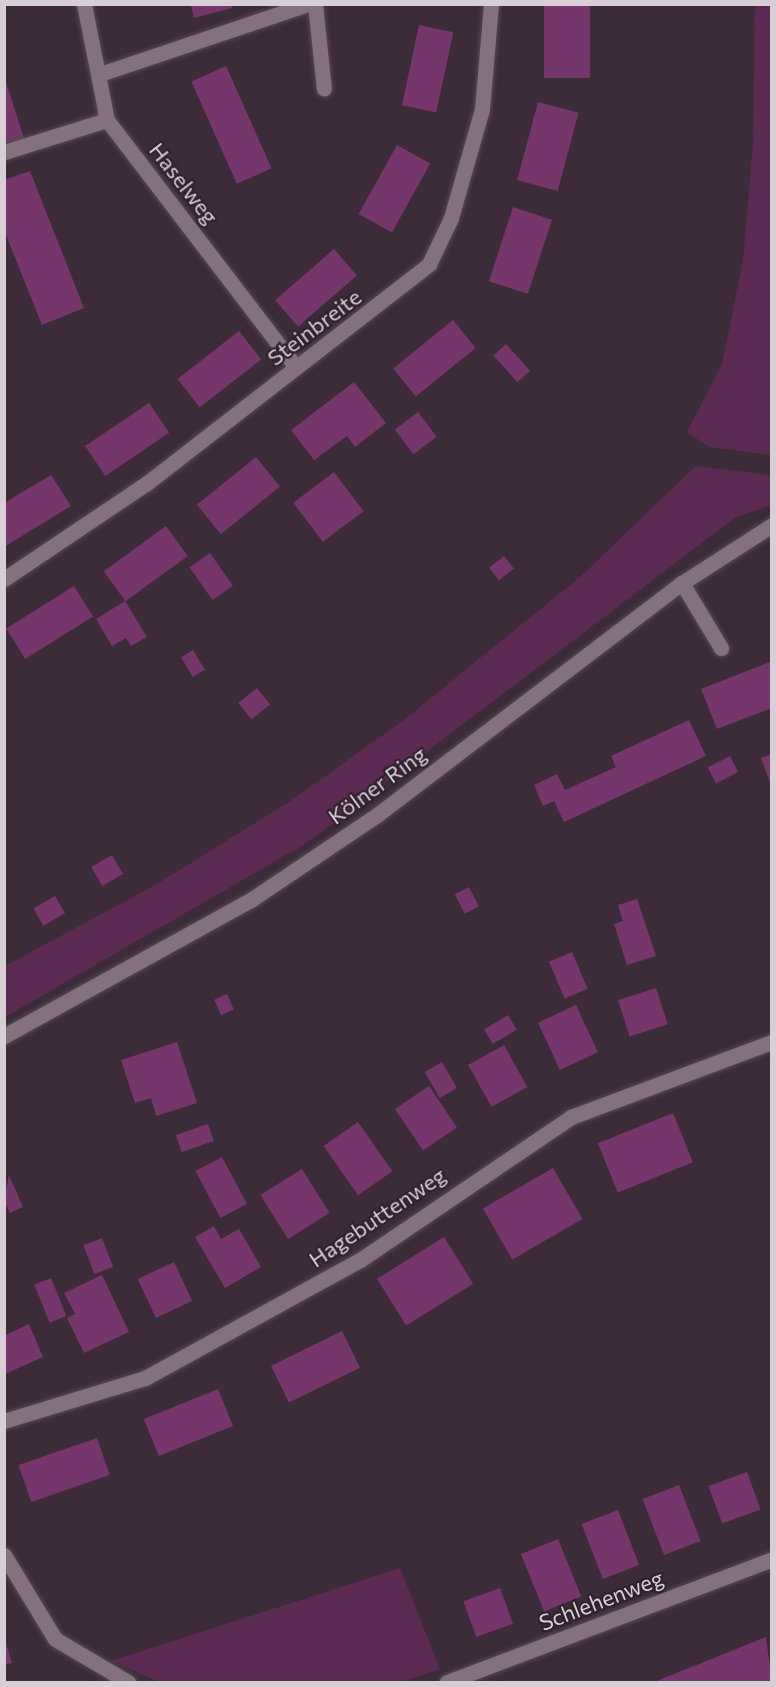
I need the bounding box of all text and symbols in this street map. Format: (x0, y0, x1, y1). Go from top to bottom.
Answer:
street label: Haselweg (144, 137, 224, 229)
street label: Steinbreite (262, 283, 366, 371)
street label: Kölner Ring (323, 741, 431, 829)
street label: Hagebuttenweg (304, 1162, 450, 1272)
street label: Schlehenweg (535, 1564, 667, 1636)

